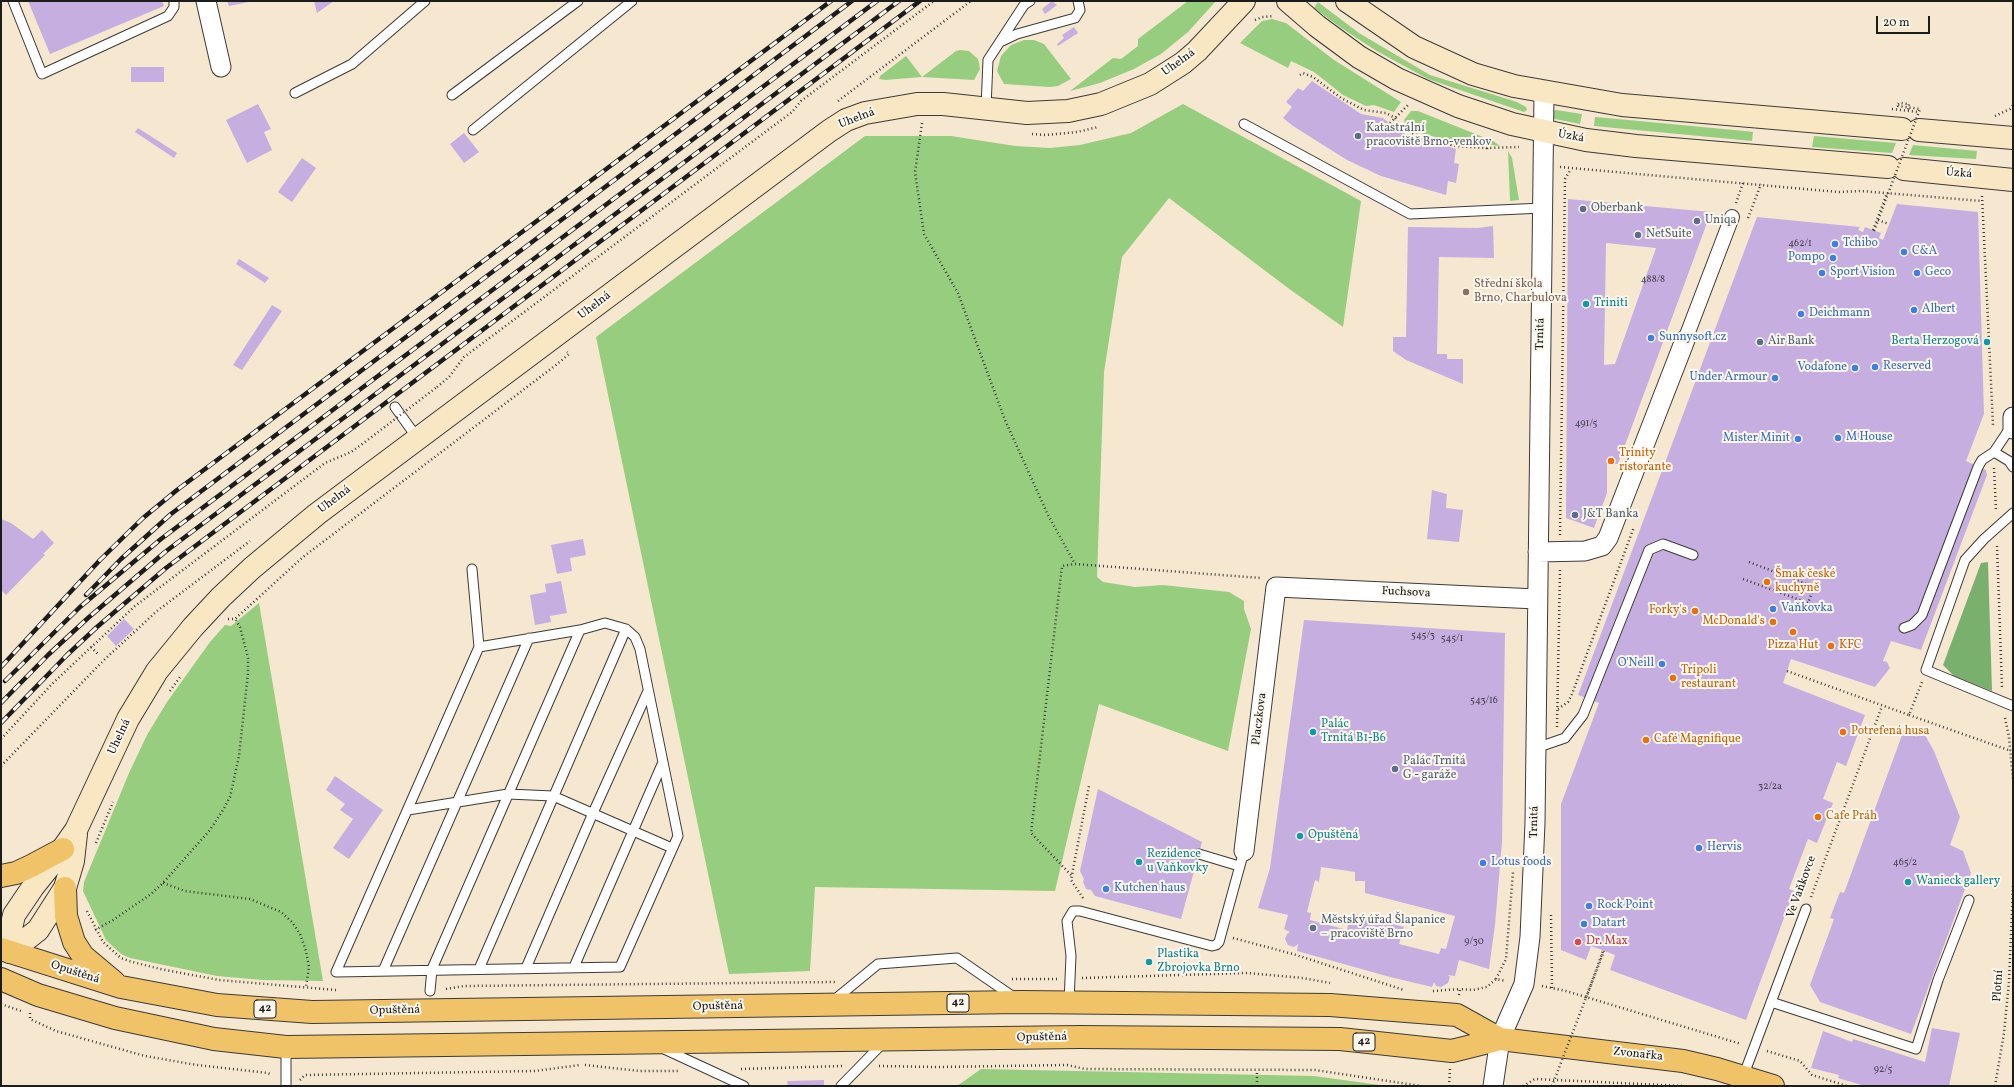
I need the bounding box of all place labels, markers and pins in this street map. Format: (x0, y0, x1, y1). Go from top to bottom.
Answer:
place label: Katastrální pracoviště Brno-venkov (1366, 122, 1492, 150)
marker: Katastrální pracoviště Brno-venkov (1353, 131, 1363, 141)
place label: Oberbank (1591, 202, 1643, 216)
marker: Oberbank (1578, 204, 1588, 214)
place label: Uniqa (1705, 214, 1736, 228)
marker: Uniqa (1692, 216, 1702, 226)
place label: NetSuite (1646, 228, 1692, 242)
marker: NetSuite (1633, 230, 1643, 240)
place label: Tchibo (1843, 237, 1878, 251)
marker: Tchibo (1830, 239, 1840, 249)
place label: C&A (1912, 245, 1937, 259)
marker: C&A (1899, 247, 1909, 257)
place label: Pompo (1788, 251, 1825, 265)
marker: Pompo (1828, 253, 1838, 263)
place label: Sport Vision (1830, 266, 1895, 280)
place label: Geco (1925, 266, 1951, 280)
marker: Sport Vision (1817, 268, 1827, 278)
marker: Geco (1912, 268, 1922, 278)
place label: Střední škola Brno, Charbulova (1474, 278, 1567, 306)
marker: Střední škola Brno, Charbulova (1461, 287, 1471, 297)
place label: Triniti (1594, 297, 1628, 311)
marker: Triniti (1581, 299, 1591, 309)
place label: Albert (1922, 303, 1956, 317)
marker: Albert (1909, 305, 1919, 315)
place label: Deichmann (1809, 307, 1870, 321)
marker: Deichmann (1796, 309, 1806, 319)
place label: Sunnysoft.cz (1659, 331, 1727, 345)
marker: Sunnysoft.cz (1646, 333, 1656, 343)
place label: Air Bank (1768, 335, 1815, 349)
place label: Berta Herzogová (1891, 335, 1979, 349)
marker: Air Bank (1755, 337, 1765, 347)
marker: Berta Herzogová (1982, 337, 1992, 347)
place label: Reserved (1883, 360, 1931, 374)
place label: Vodafone (1797, 361, 1847, 375)
marker: Reserved (1870, 362, 1880, 372)
marker: Vodafone (1850, 363, 1860, 373)
place label: Under Armour (1690, 371, 1767, 385)
marker: Under Armour (1770, 373, 1780, 383)
place label: M House (1846, 431, 1893, 445)
place label: Mister Minit (1723, 432, 1790, 446)
marker: M House (1833, 433, 1843, 443)
marker: Mister Minit (1793, 434, 1803, 444)
place label: Trinity ristorante (1619, 447, 1671, 475)
marker: Trinity ristorante (1606, 456, 1616, 466)
place label: J&T Banka (1583, 508, 1638, 522)
marker: J&T Banka (1570, 510, 1580, 520)
place label: Šmak české kuchyně (1775, 568, 1835, 596)
marker: Šmak české kuchyně (1762, 577, 1772, 587)
place label: Vaňkovka (1781, 602, 1833, 616)
place label: Forky's (1649, 604, 1687, 618)
marker: Vaňkovka (1768, 604, 1778, 614)
marker: Forky's (1690, 606, 1700, 616)
place label: McDonald's (1703, 615, 1765, 629)
marker: McDonald's (1768, 617, 1778, 627)
marker: Pizza Hut (1788, 627, 1798, 637)
place label: Pizza Hut (1768, 639, 1818, 653)
place label: KFC (1839, 639, 1862, 653)
marker: KFC (1826, 641, 1836, 651)
place label: O'Neill (1618, 657, 1654, 671)
marker: O'Neill (1657, 659, 1667, 669)
place label: Tripoli restaurant (1681, 664, 1736, 692)
marker: Tripoli restaurant (1668, 673, 1678, 683)
place label: Palác Trnitá B1-B6 (1321, 718, 1386, 746)
place label: Potrefená husa (1851, 725, 1929, 739)
marker: Palác Trnitá B1-B6 (1308, 727, 1318, 737)
marker: Potrefená husa (1838, 727, 1848, 737)
place label: Café Magnifique (1654, 733, 1741, 747)
marker: Café Magnifique (1641, 735, 1651, 745)
place label: Palác Trnitá G - garáže (1403, 755, 1466, 783)
marker: Palác Trnitá G - garáže (1390, 764, 1400, 774)
place label: Cafe Práh (1826, 810, 1877, 824)
marker: Cafe Práh (1813, 812, 1823, 822)
place label: Opuštěná (1308, 829, 1358, 843)
marker: Opuštěná (1295, 831, 1305, 841)
place label: Hervis (1707, 841, 1742, 855)
marker: Hervis (1694, 843, 1704, 853)
place label: Rezidence u Vaňkovky (1147, 848, 1208, 876)
place label: Lotus foods (1491, 856, 1551, 870)
marker: Rezidence u Vaňkovky (1134, 857, 1144, 867)
marker: Lotus foods (1478, 858, 1488, 868)
place label: Wanieck gallery (1916, 875, 2000, 889)
marker: Wanieck gallery (1903, 877, 1913, 887)
place label: Kutchen haus (1114, 882, 1185, 896)
marker: Kutchen haus (1101, 884, 1111, 894)
place label: Rock Point (1597, 899, 1653, 913)
marker: Rock Point (1584, 901, 1594, 911)
place label: Městský úřad Šlapanice – pracoviště Brno (1321, 914, 1445, 942)
place label: Datart (1592, 917, 1626, 931)
marker: Datart (1579, 919, 1589, 929)
marker: Městský úřad Šlapanice – pracoviště Brno (1308, 923, 1318, 933)
place label: Dr. Max (1586, 935, 1628, 949)
marker: Dr. Max (1573, 937, 1583, 947)
place label: Plastika Zbrojovka Brno (1157, 948, 1240, 976)
marker: Plastika Zbrojovka Brno (1144, 957, 1154, 967)

